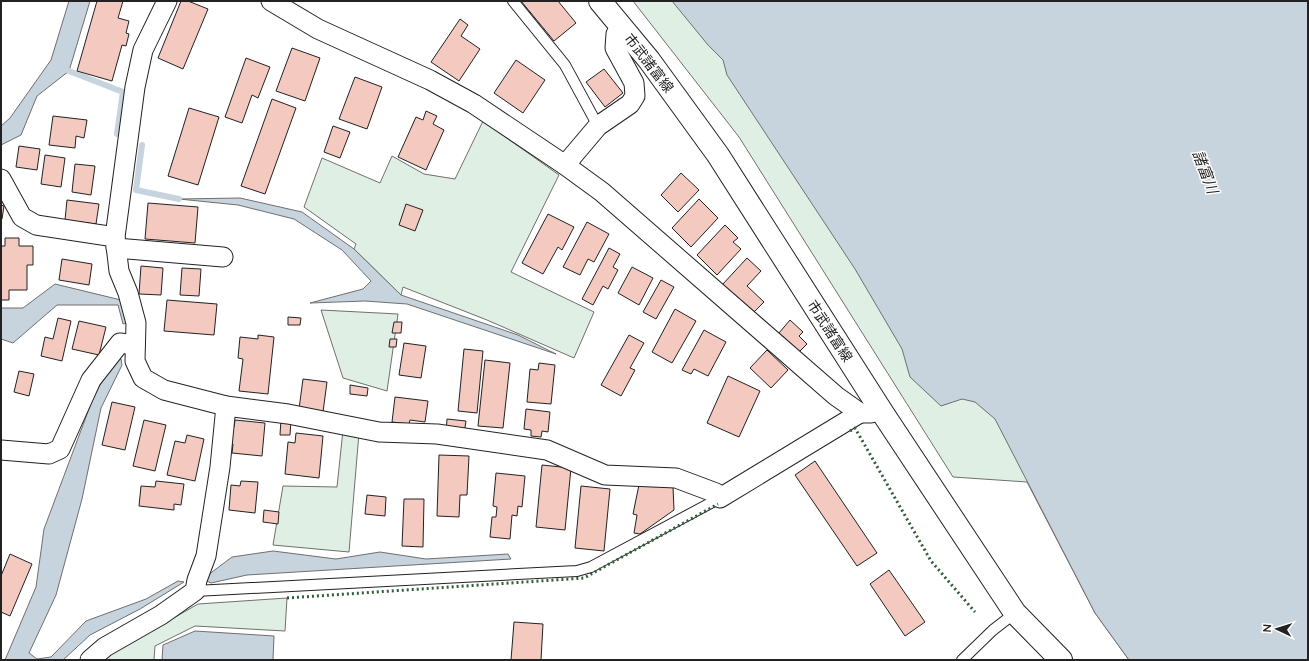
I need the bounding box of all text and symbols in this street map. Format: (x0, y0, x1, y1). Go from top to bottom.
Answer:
street label: 市武諸富線 (621, 30, 678, 96)
water label: 諸富川 (1189, 147, 1223, 198)
street label: 市武諸富線 (804, 297, 857, 365)
north arrow (1257, 609, 1297, 649)
text: N (1260, 624, 1273, 633)

